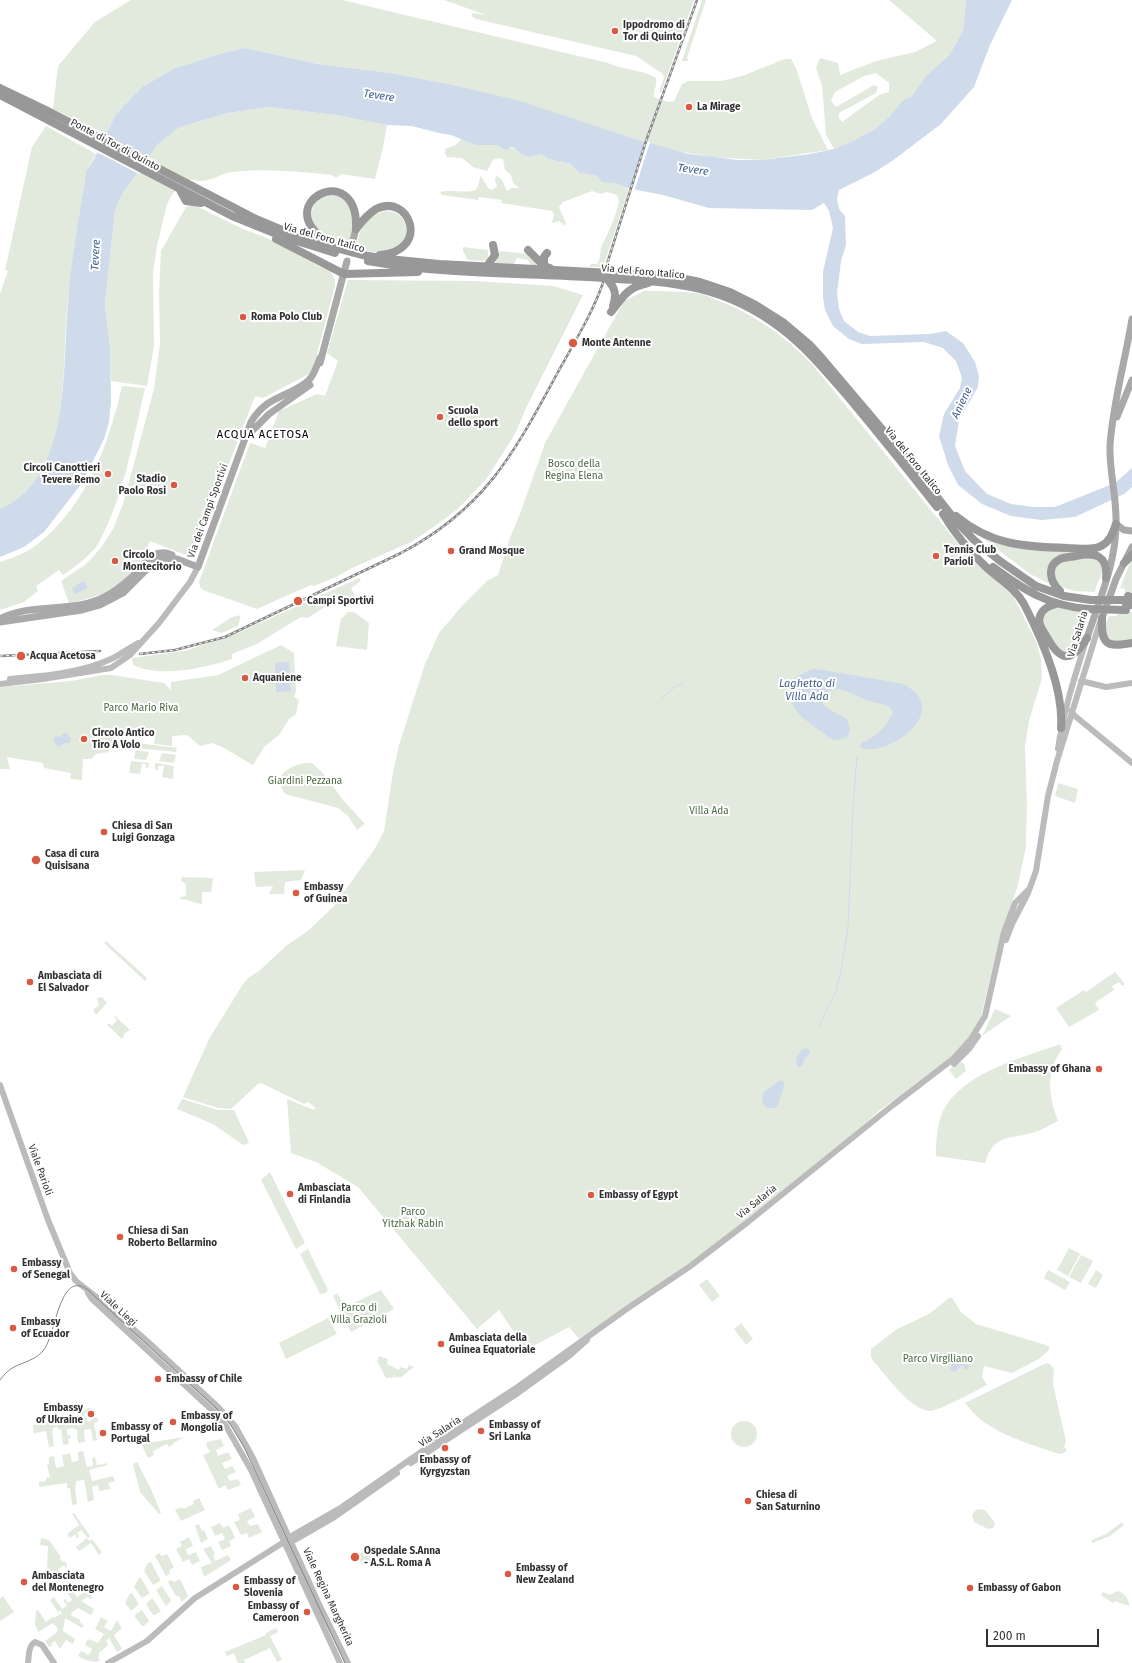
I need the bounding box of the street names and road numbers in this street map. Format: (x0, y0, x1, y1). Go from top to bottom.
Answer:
street label: Ponte di Tor di Quinto (68, 116, 162, 174)
street label: Via del Foro Italico (282, 221, 366, 255)
street label: Via del Foro Italico (601, 262, 685, 282)
street label: Via del Foro Italico (882, 425, 944, 497)
street label: Via dei Campi Sportivi (185, 462, 231, 560)
street label: Via Salaria (1065, 609, 1091, 659)
street label: Viale Parioli (25, 1143, 55, 1197)
street label: Via Salaria (735, 1182, 779, 1222)
street label: Viale Liegi (97, 1289, 139, 1329)
street label: Via Salaria (417, 1414, 463, 1450)
street label: Viale Regina Margherita (300, 1546, 356, 1648)

